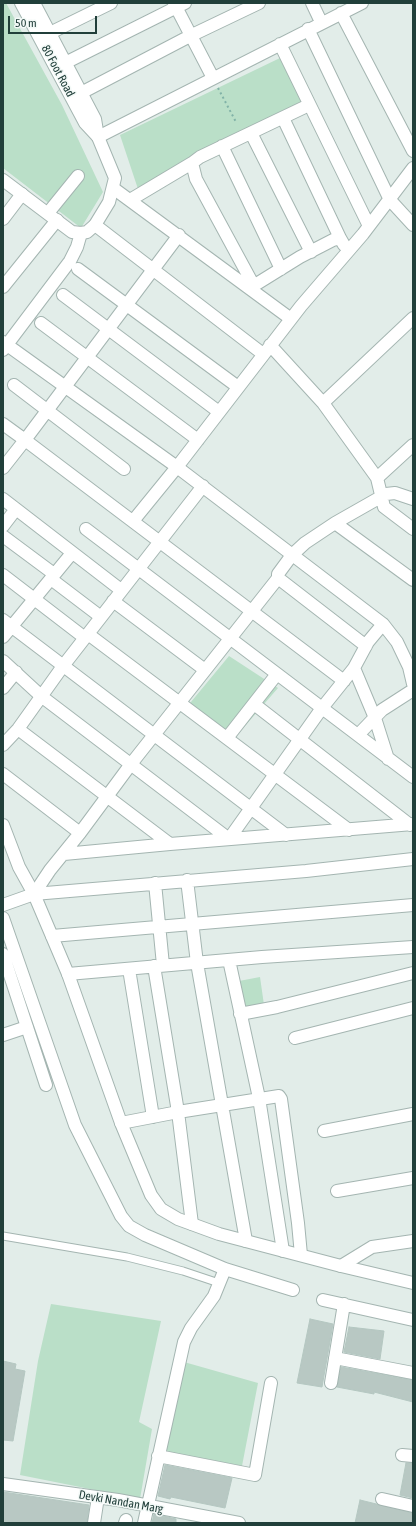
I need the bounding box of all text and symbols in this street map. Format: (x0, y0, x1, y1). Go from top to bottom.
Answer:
scale bar (10, 8, 99, 34)
text: 50 m (15, 16, 37, 30)
street label: 80 Foot Road (38, 43, 78, 99)
street label: Devki Nandan Marg (78, 1487, 164, 1517)

